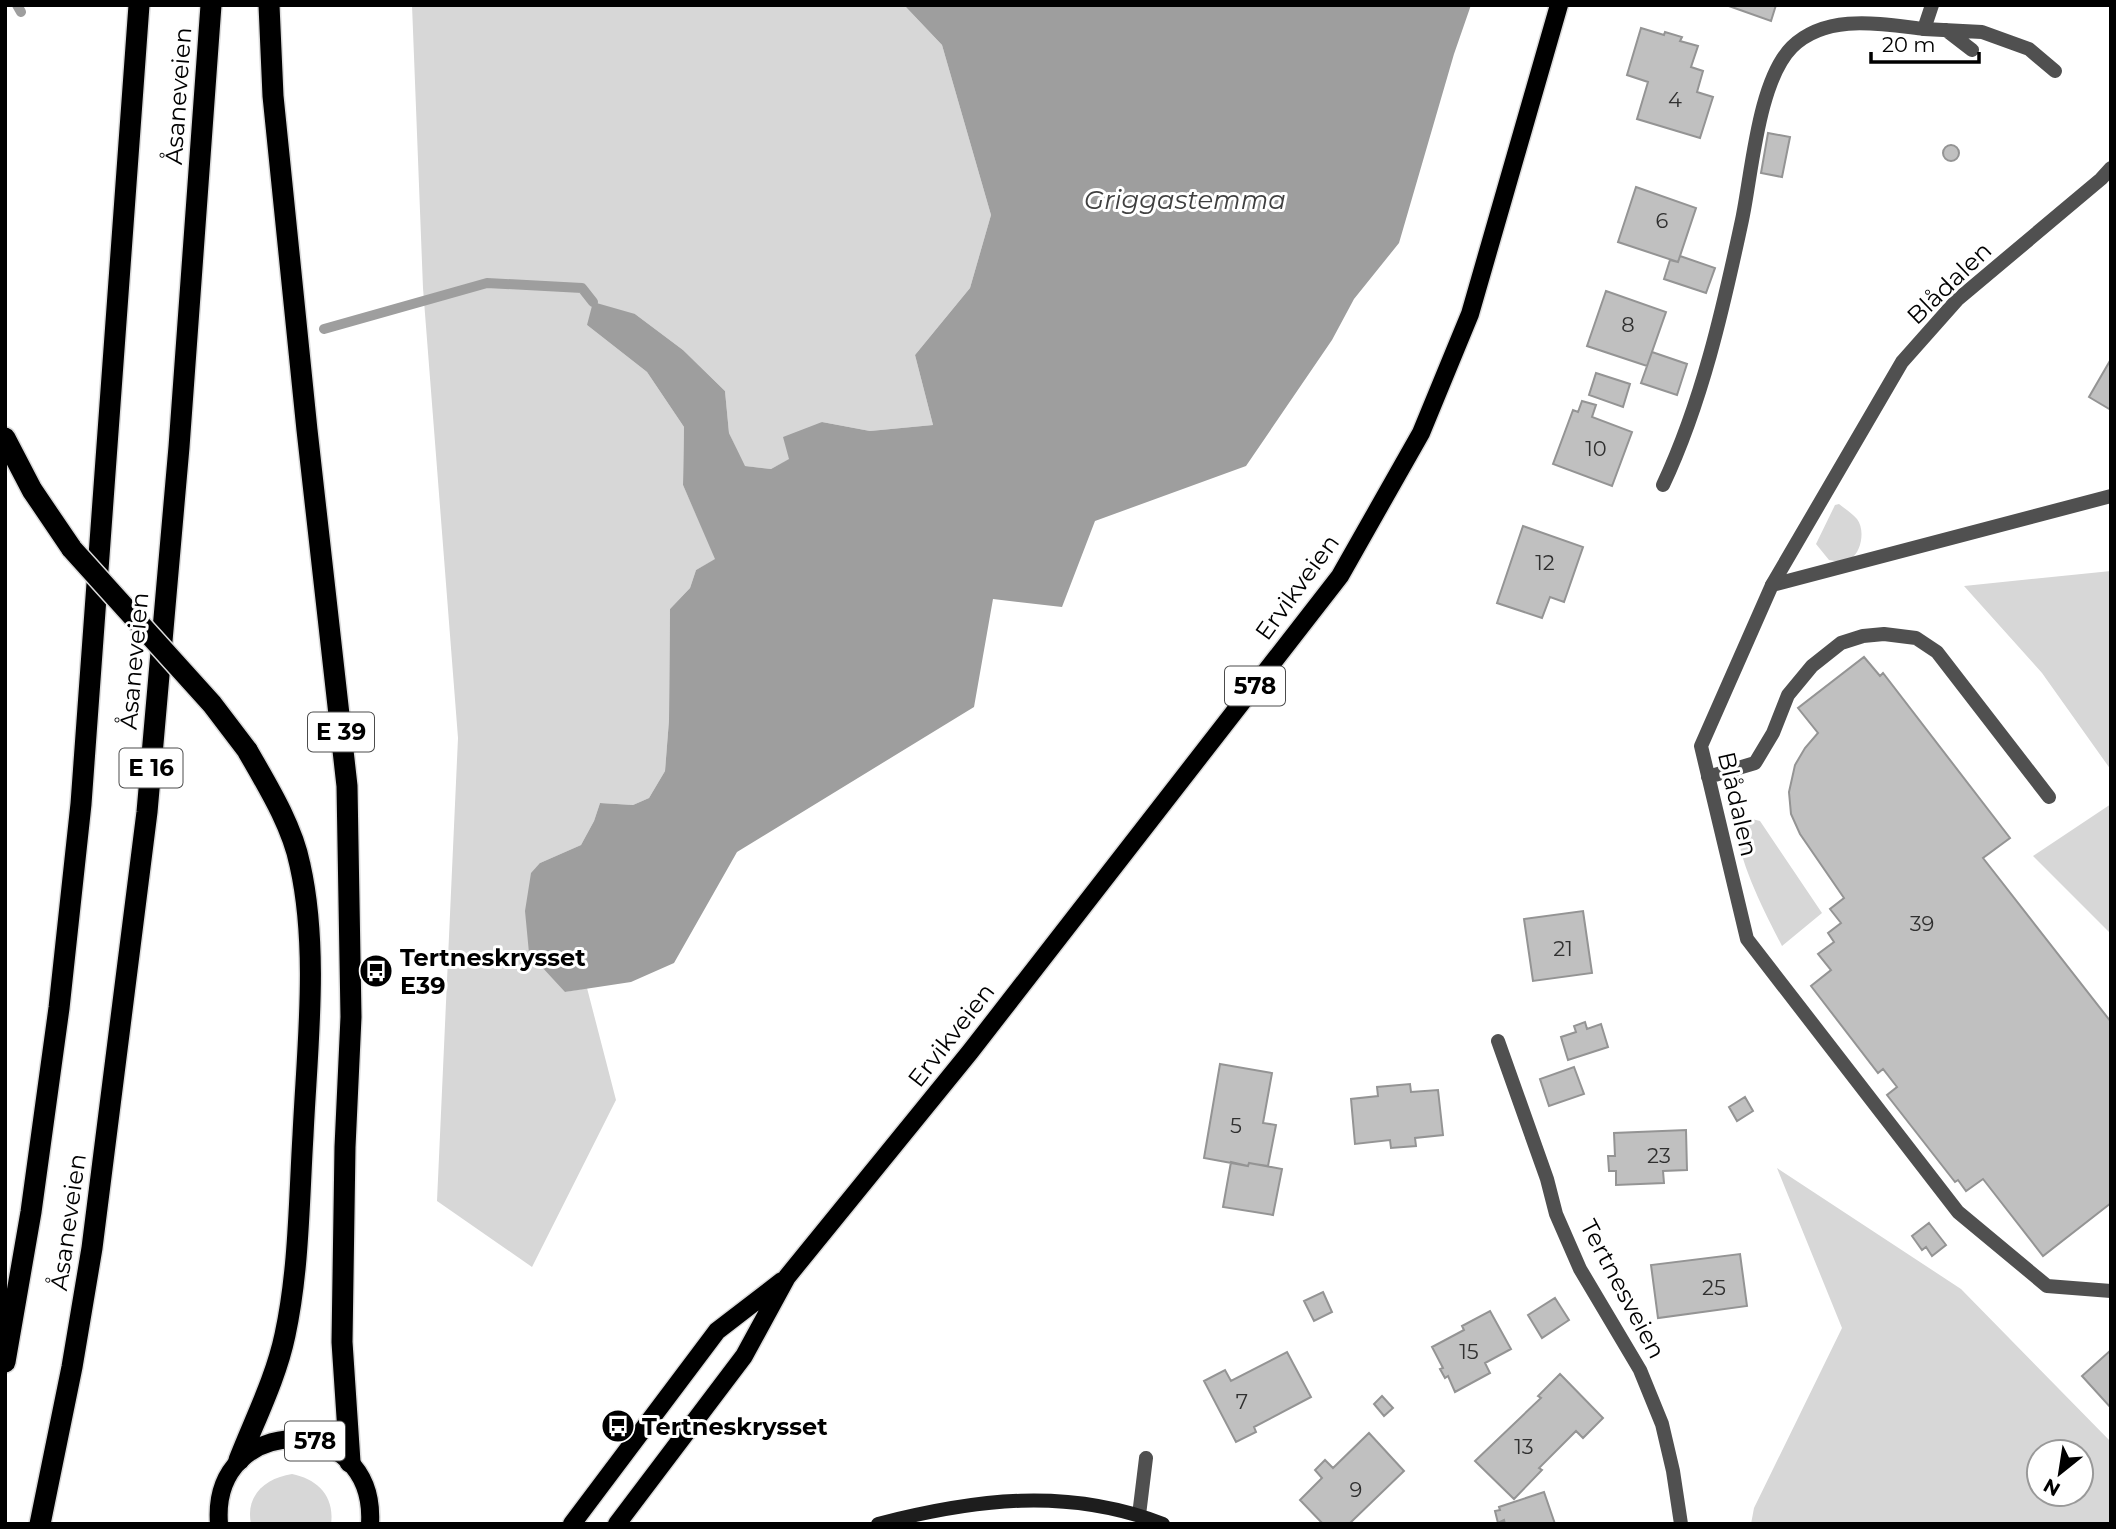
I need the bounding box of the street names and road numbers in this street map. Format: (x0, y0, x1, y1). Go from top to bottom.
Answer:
street label: Åsaneveien (159, 26, 197, 166)
street label: Blådalen (1901, 236, 1997, 330)
street label: Ervikveien (1249, 529, 1345, 645)
street label: Åsaneveien (114, 591, 154, 731)
road number: 578 (1225, 666, 1285, 706)
road number: E 39 (308, 712, 374, 752)
road number: E 16 (120, 748, 182, 788)
street label: Blådalen (1712, 749, 1764, 859)
street label: Ervikveien (902, 977, 1000, 1093)
street label: Åsaneveien (44, 1152, 92, 1292)
street label: Tertnesveien (1574, 1215, 1672, 1363)
road number: 578 (285, 1422, 345, 1460)

